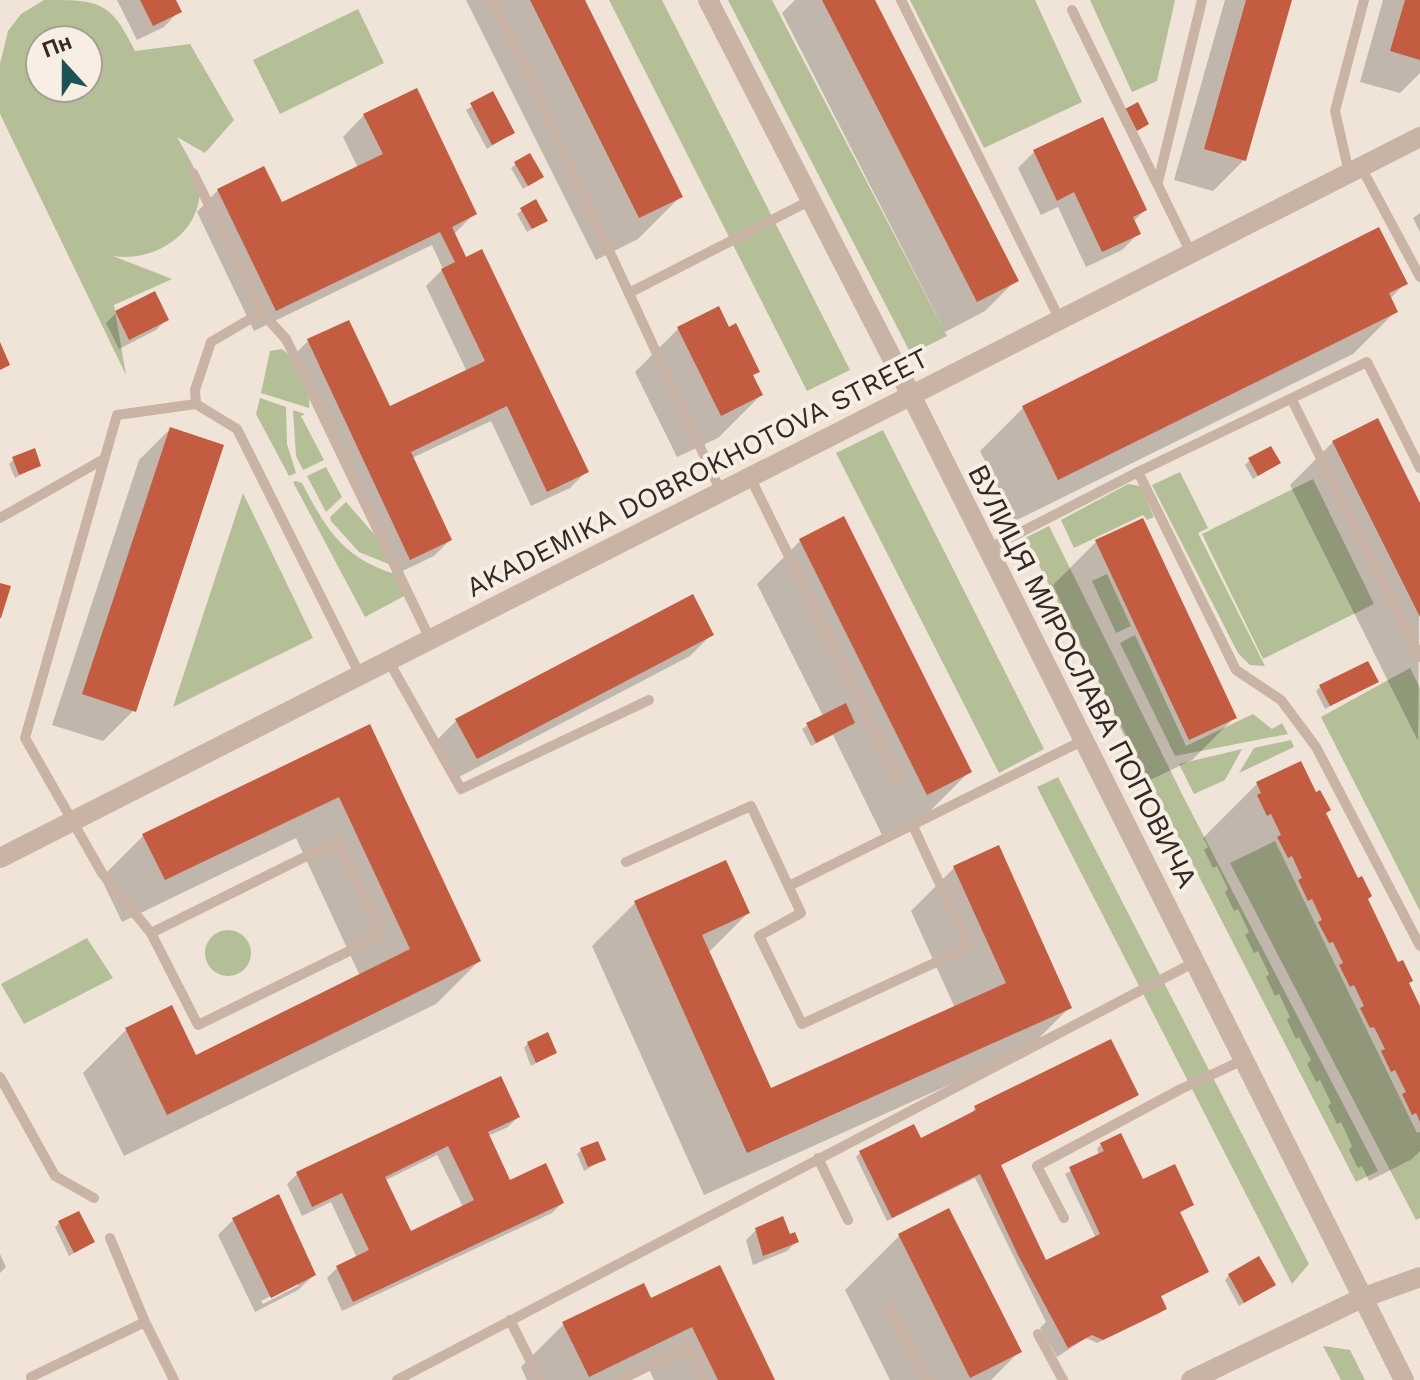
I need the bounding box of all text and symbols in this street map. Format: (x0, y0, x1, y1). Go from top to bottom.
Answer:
north arrow (24, 24, 104, 104)
text: Пн (39, 29, 75, 63)
street label: AKADEMIKA DOBROKHOTOVA STREET (461, 341, 934, 604)
street label: ВУЛИЦЯ МИРОСЛАВА ПОПОВИЧА (961, 460, 1204, 893)

